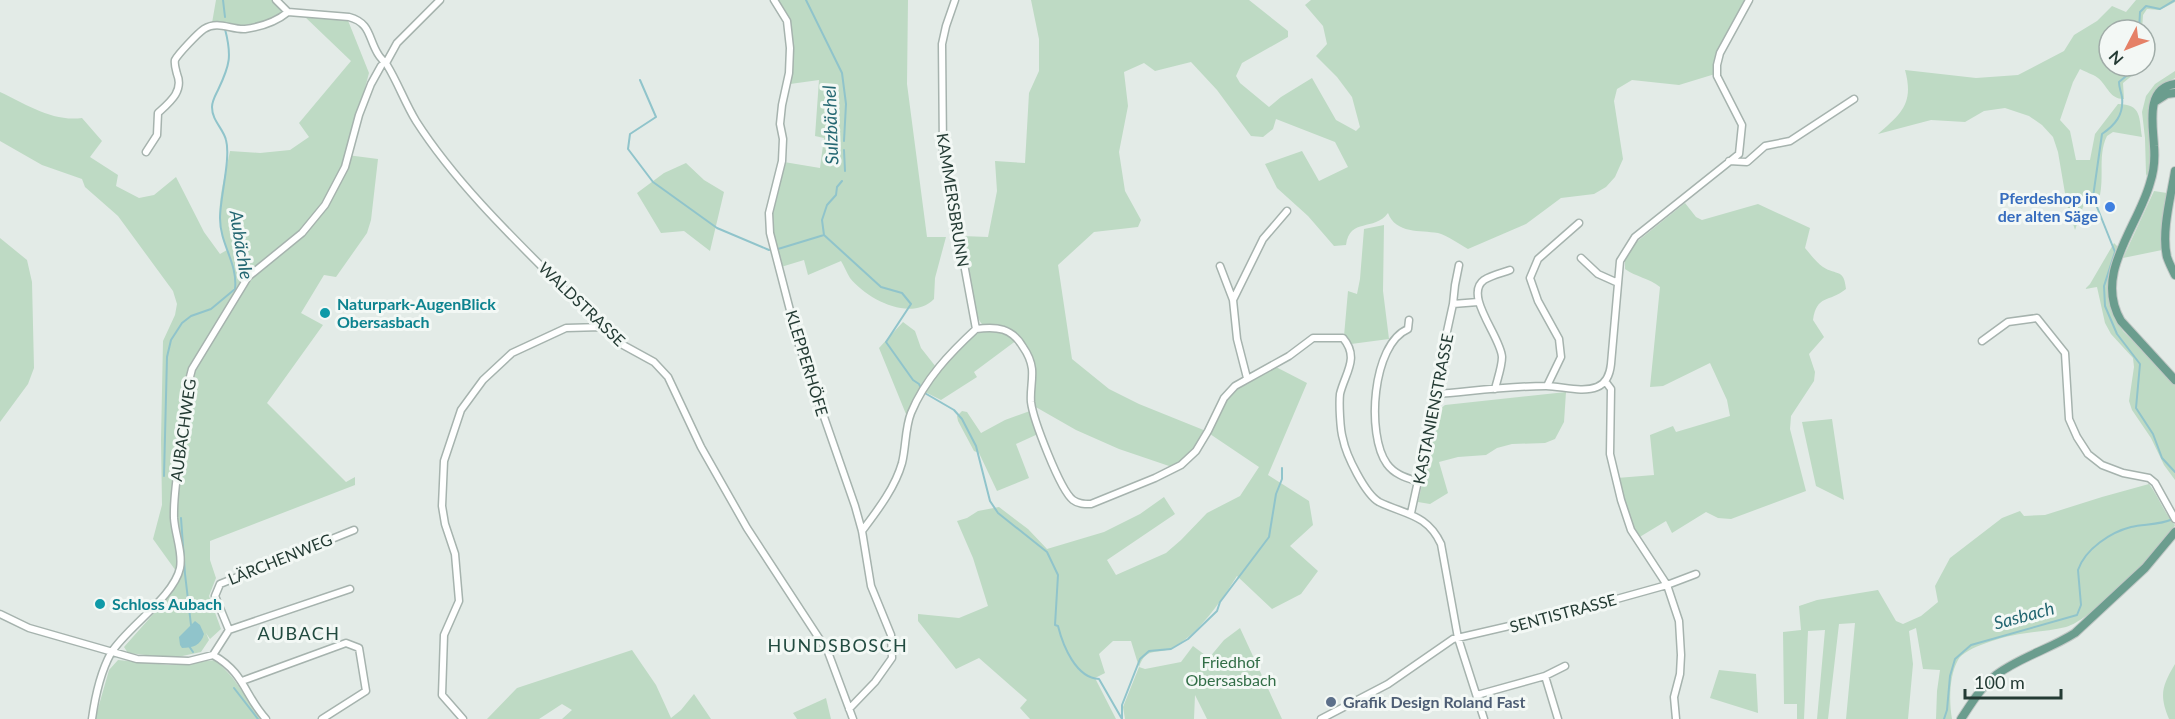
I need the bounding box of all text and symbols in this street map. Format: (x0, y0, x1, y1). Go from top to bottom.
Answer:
north arrow (2097, 18, 2157, 78)
text: N (2104, 47, 2127, 69)
water label: Sulzbächel (818, 85, 842, 165)
street label: KAMMERSBRUNN (934, 131, 973, 268)
place label: Pferdeshop in der alten Säge (1998, 188, 2098, 225)
marker: Pferdeshop in der alten Säge (2103, 200, 2117, 214)
water label: Aubächle (226, 208, 258, 281)
street label: WALDSTRASSE (535, 258, 629, 350)
place label: Naturpark-AugenBlick Obersasbach (337, 294, 496, 331)
marker: Naturpark-AugenBlick Obersasbach (318, 306, 332, 320)
street label: KLEPPERHÖFE (782, 308, 833, 418)
street label: KASTANIENSTRASSE (1409, 332, 1456, 486)
street label: AUBACHWEG (166, 378, 199, 482)
street label: LÄRCHENWEG (225, 529, 335, 588)
street label: SENTISTRASSE (1507, 589, 1618, 636)
place label: Schloss Aubach (112, 594, 222, 613)
water label: Sasbach (1991, 596, 2056, 634)
marker: Schloss Aubach (93, 597, 107, 611)
district label: AUBACH (257, 622, 341, 644)
district label: HUNDSBOSCH (768, 634, 908, 656)
park label: Friedhof Obersasbach (1185, 652, 1277, 689)
scale bar (1965, 662, 2061, 700)
text: 100 m (1974, 671, 2025, 693)
place label: Grafik Design Roland Fast (1343, 692, 1526, 711)
marker: Grafik Design Roland Fast (1324, 695, 1338, 709)

